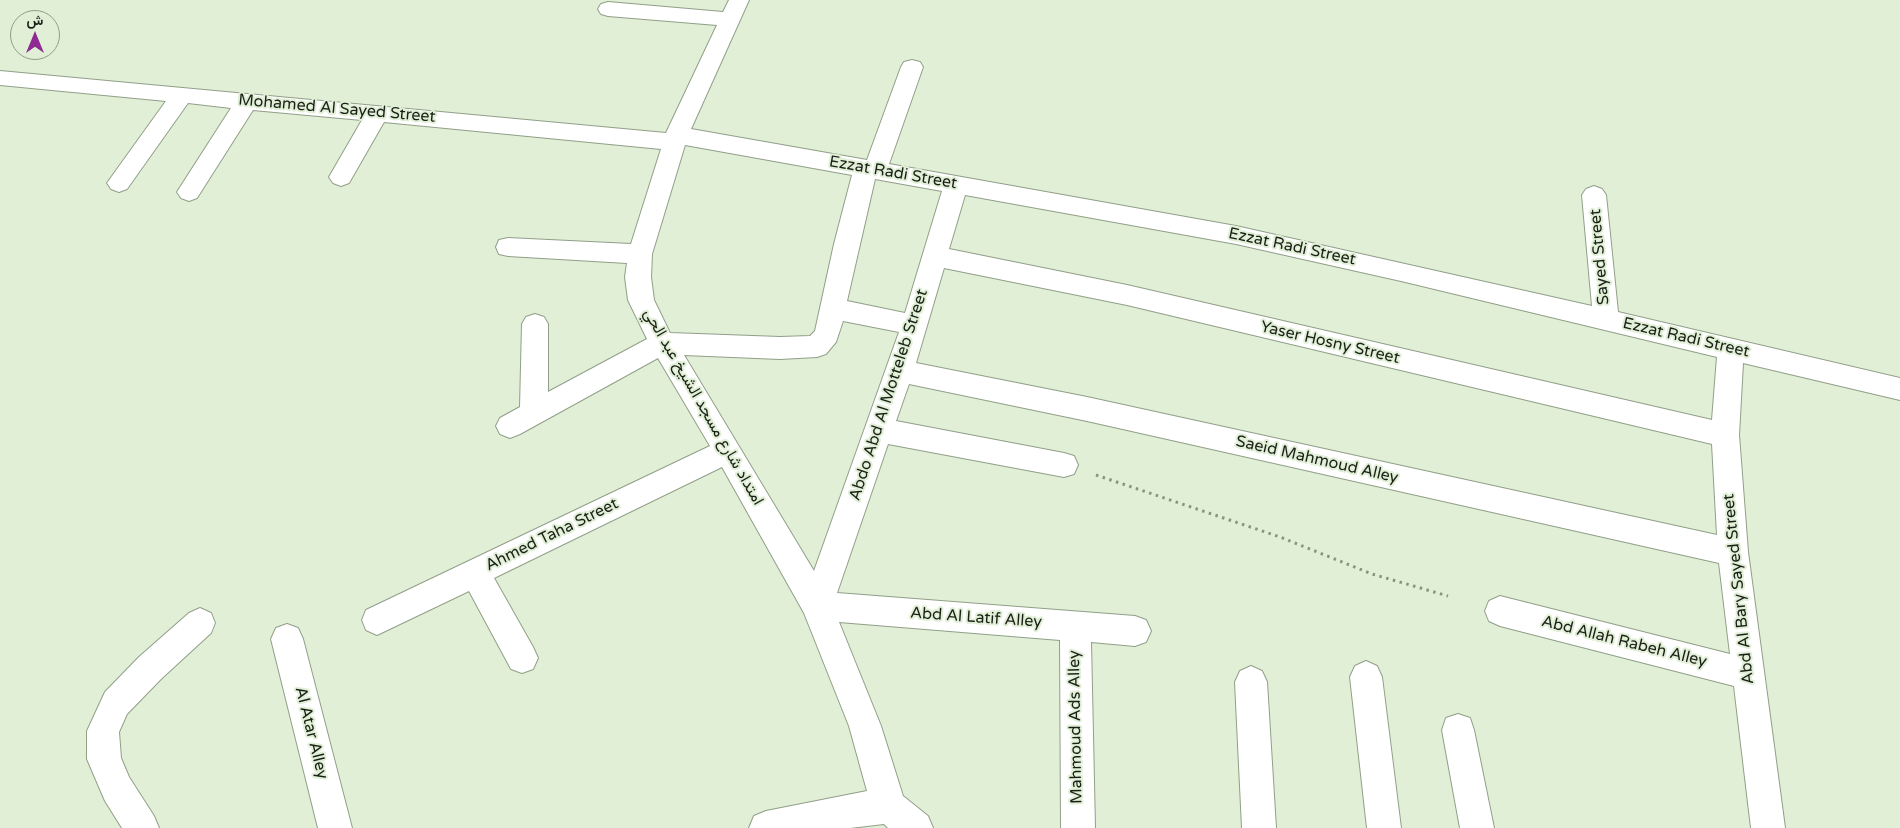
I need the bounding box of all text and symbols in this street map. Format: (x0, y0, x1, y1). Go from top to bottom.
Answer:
north arrow (10, 10, 60, 60)
text: ش (27, 12, 43, 29)
street label: Mohamed Al Sayed Street (238, 91, 436, 127)
street label: Ezzat Radi Street (828, 152, 958, 194)
street label: Sayed Street (1586, 208, 1614, 306)
street label: Ezzat Radi Street (1227, 224, 1357, 270)
street label: Abdo Abd Al Motteleb Street (846, 287, 932, 503)
street label: امتداد شارع مسجد الشيخ عبد الحي (639, 305, 767, 509)
street label: Ezzat Radi Street (1621, 314, 1751, 362)
street label: Yaser Hosny Street (1259, 318, 1401, 368)
street label: Saeid Mahmoud Alley (1234, 432, 1400, 488)
street label: Abd Al Bary Sayed Street (1719, 493, 1759, 685)
street label: Ahmed Taha Street (482, 494, 622, 576)
street label: Abd Al Latif Alley (910, 604, 1042, 632)
street label: Abd Allah Rabeh Alley (1539, 612, 1709, 672)
street label: Mahmoud Ads Alley (1065, 650, 1087, 804)
street label: Al Atar Alley (290, 685, 332, 781)

